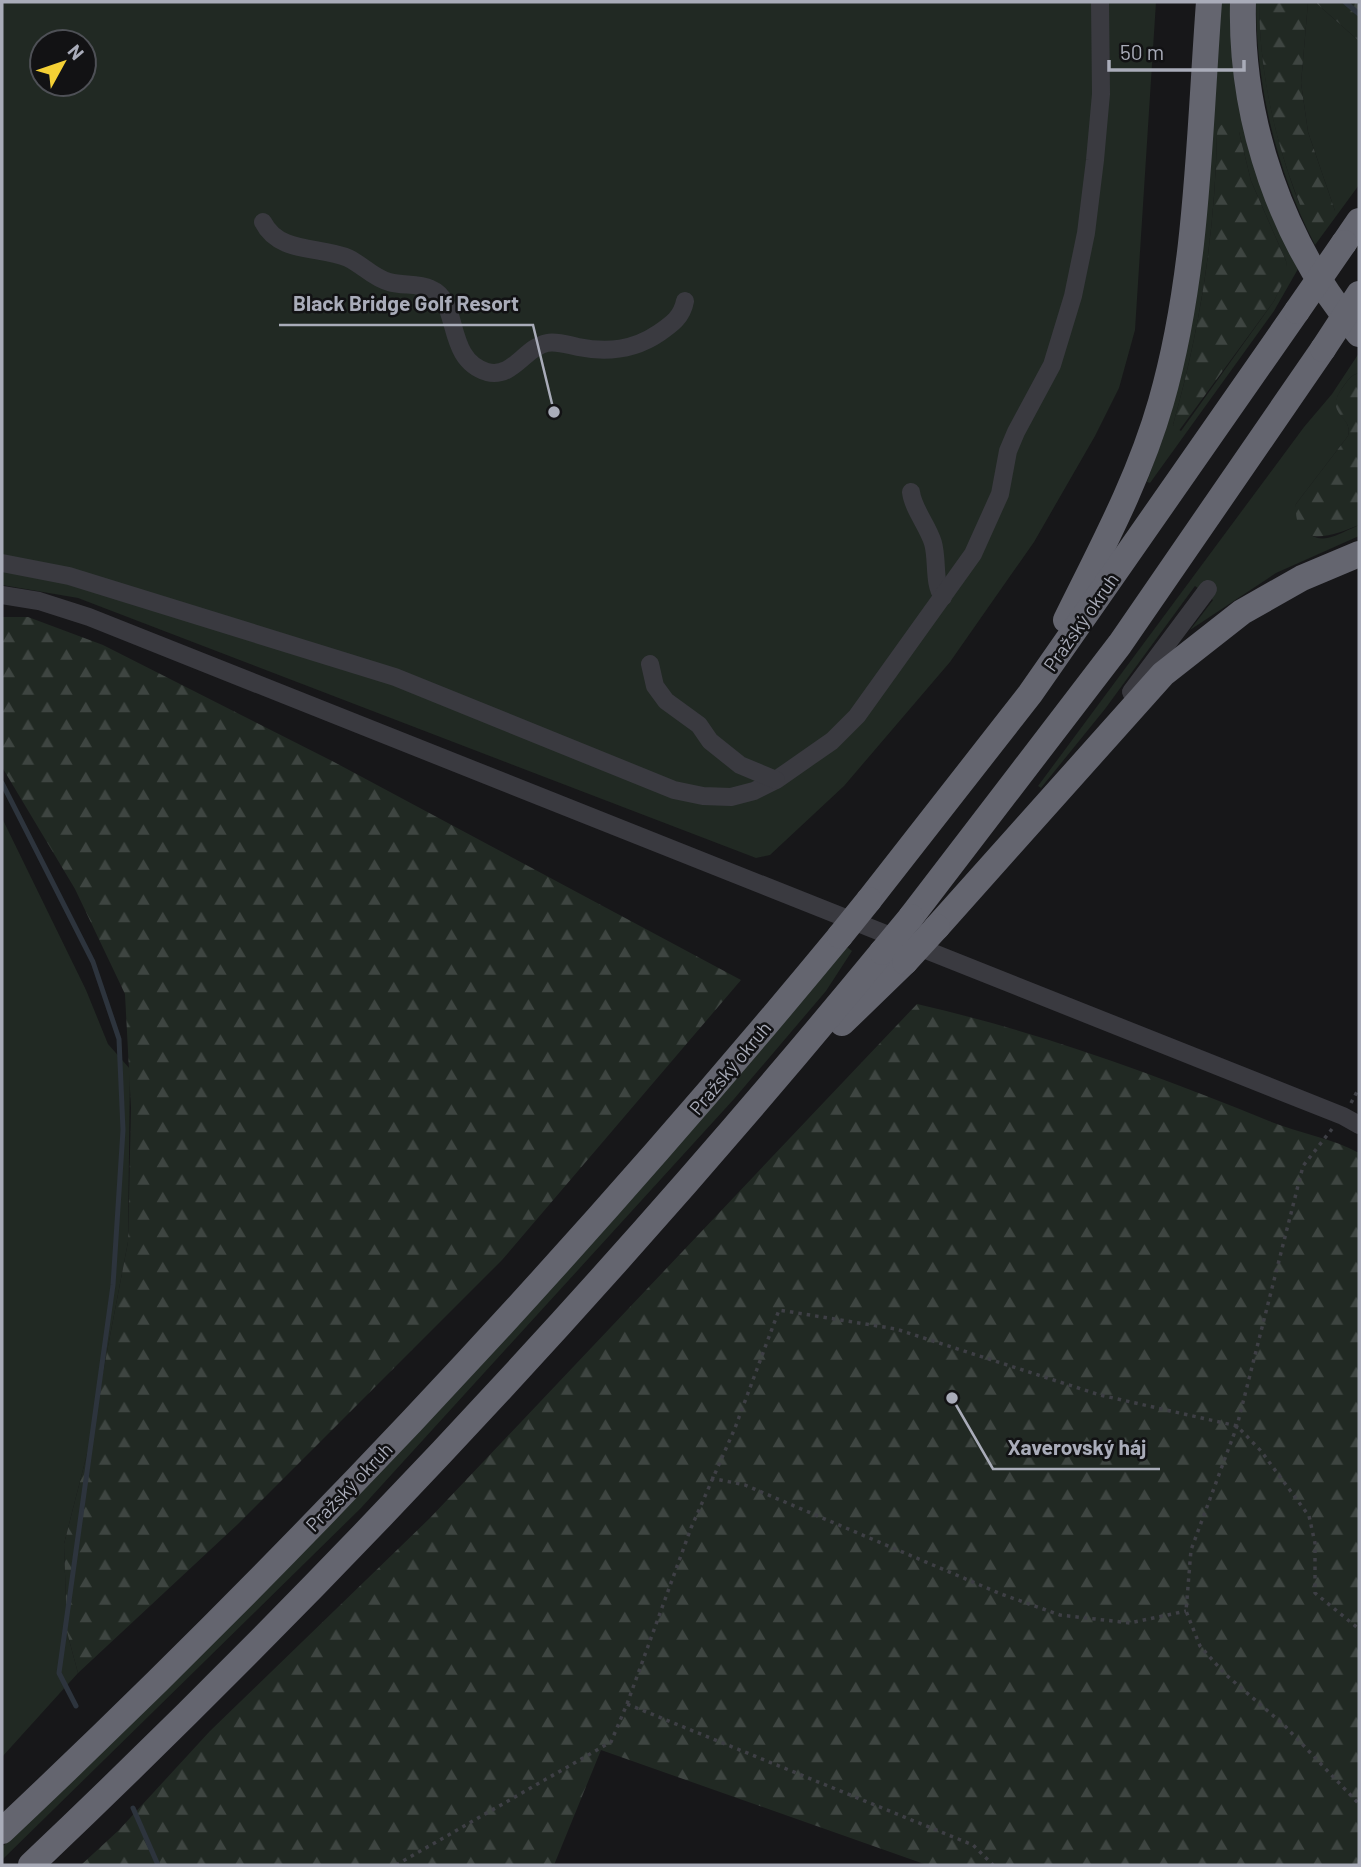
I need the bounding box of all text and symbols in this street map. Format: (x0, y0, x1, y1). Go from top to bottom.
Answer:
north arrow (28, 28, 98, 98)
scale bar (1109, 28, 1244, 72)
text: 50 m (1120, 39, 1164, 64)
text: N (64, 40, 89, 64)
callout: Black Bridge Golf Resort (279, 283, 533, 325)
text: Black Bridge Golf Resort (293, 290, 519, 315)
street label: Pražský okruh (1038, 568, 1123, 675)
street label: Pražský okruh (684, 1016, 775, 1119)
callout: Xaverovský háj (993, 1427, 1160, 1469)
text: Xaverovský háj (1008, 1434, 1146, 1459)
street label: Pražský okruh (301, 1437, 397, 1536)

